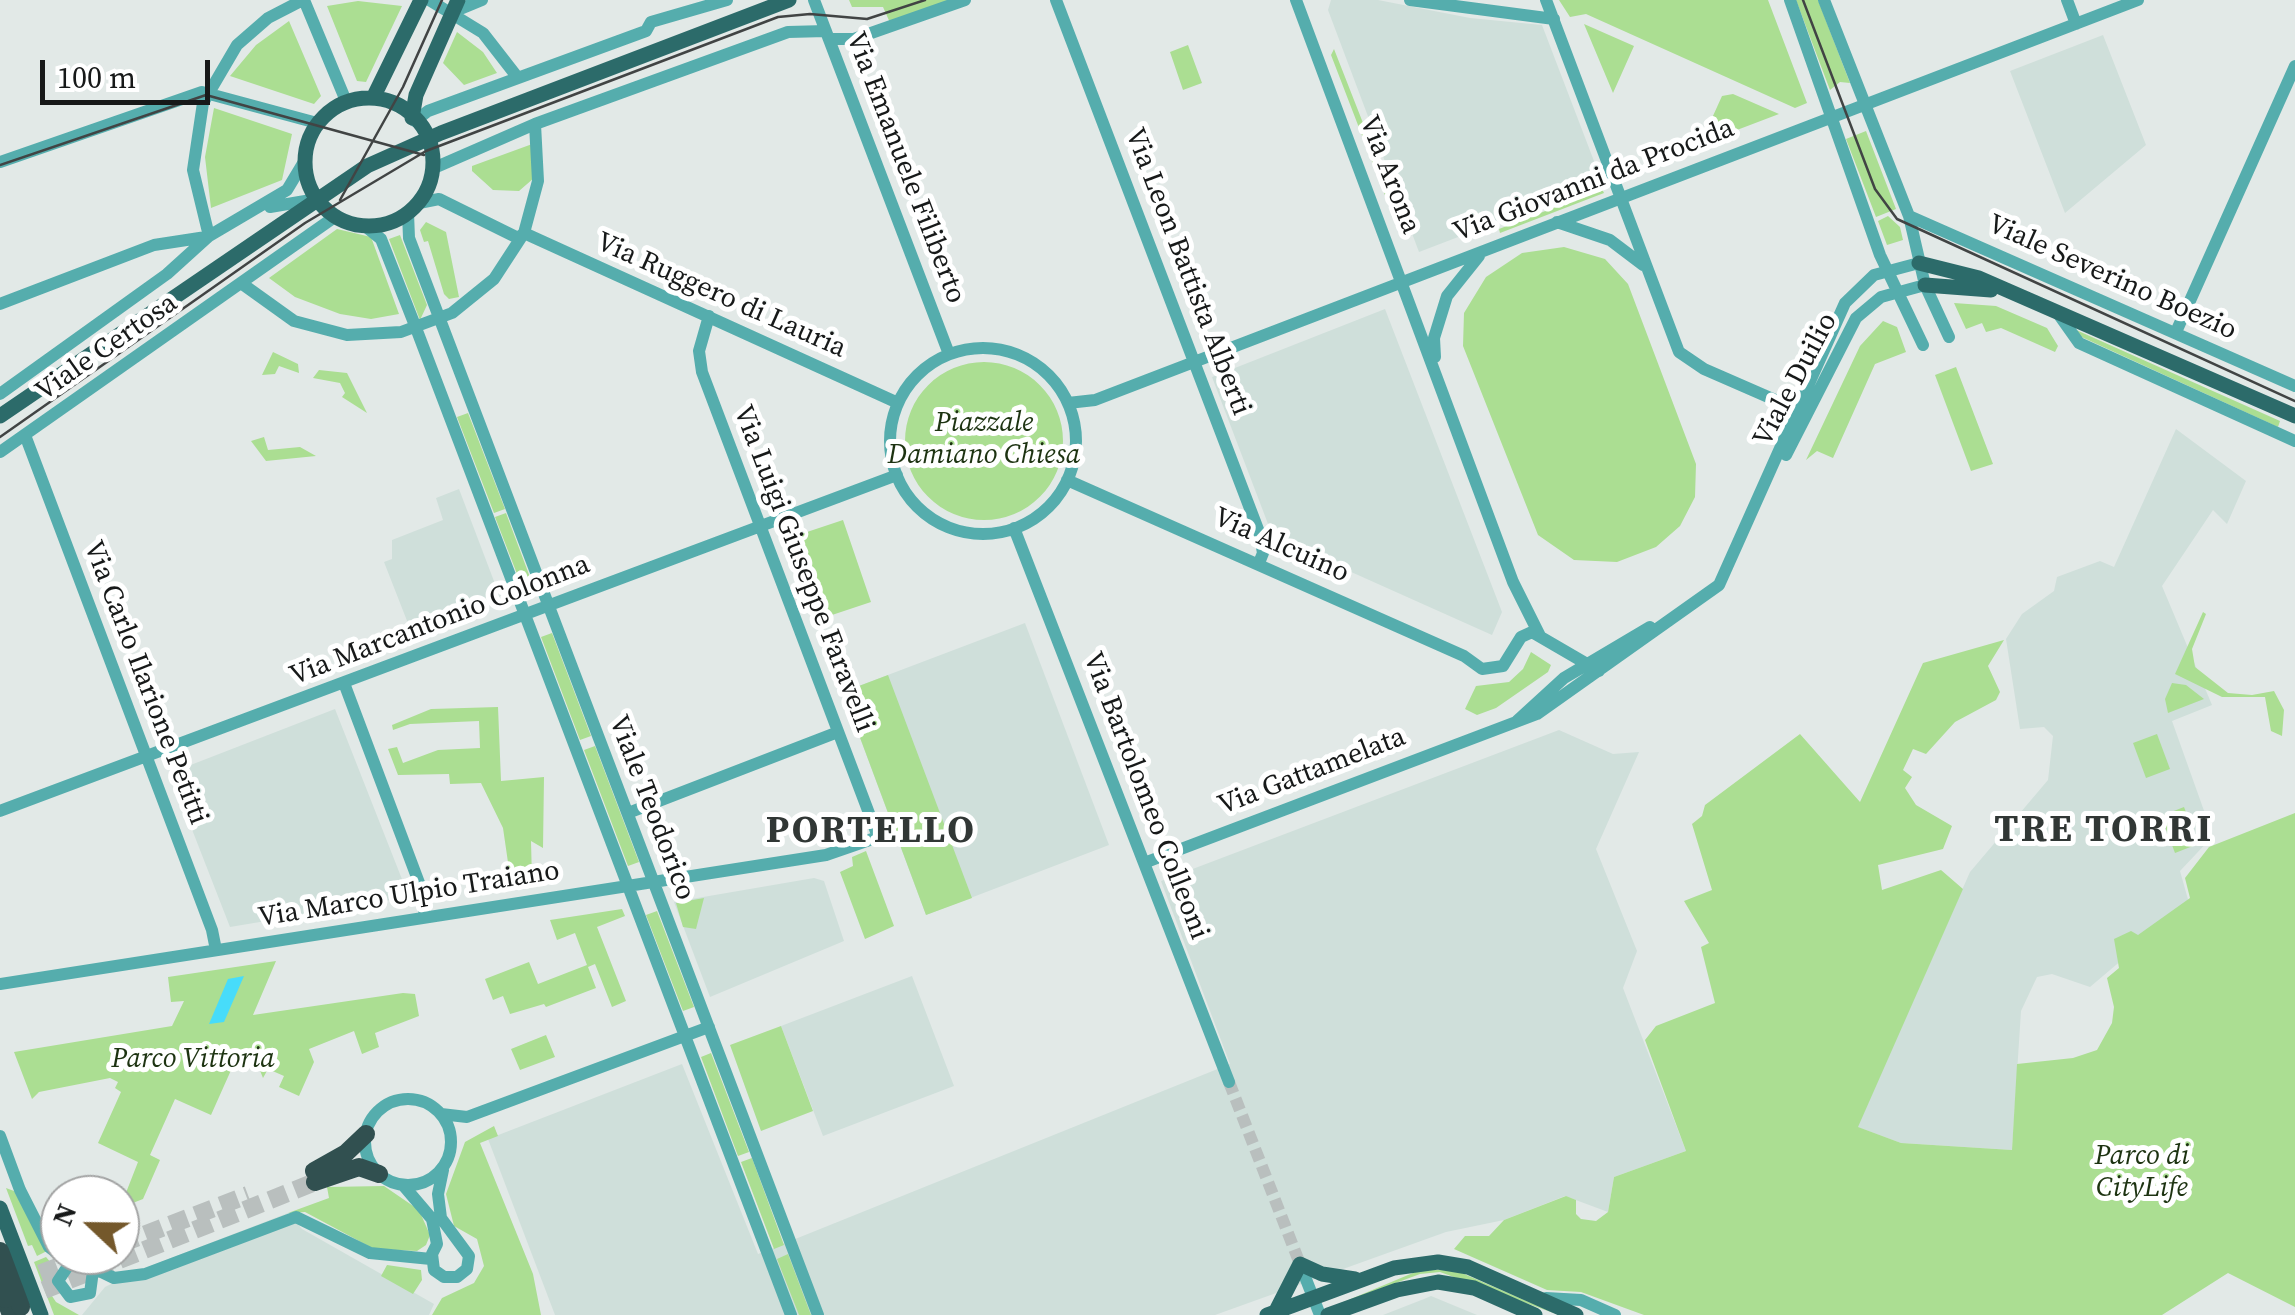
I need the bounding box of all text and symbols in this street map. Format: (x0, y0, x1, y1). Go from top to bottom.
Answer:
street label: Via Emanuele Filiberto (838, 28, 972, 308)
scale bar (45, 40, 215, 102)
text: 100 m (57, 57, 136, 98)
street label: Via Arona (1351, 111, 1427, 239)
street label: Via Giovanni da Procida (1449, 112, 1739, 250)
street label: Via Leon Battista Alberti (1117, 124, 1257, 420)
street label: Viale Severino Boezio (1982, 208, 2242, 348)
street label: Via Ruggero di Lauria (591, 226, 851, 366)
street label: Viale Certosa (30, 287, 184, 409)
street label: Viale Duilio (1747, 307, 1845, 453)
street label: Via Luigi Giuseppe Faravelli (725, 401, 881, 737)
park label: Piazzale Damiano Chiesa (888, 407, 1080, 473)
street label: Via Alcuino (1208, 501, 1354, 591)
street label: Via Carlo Ilarione Petitti (75, 536, 215, 830)
street label: Via Marcantonio Colonna (285, 548, 595, 694)
street label: Via Bartolomeo Colleoni (1075, 648, 1215, 944)
street label: Viale Teodorico (600, 711, 702, 905)
street label: Via Gattamelata (1214, 721, 1410, 823)
district label: TRE TORRI (1994, 808, 2214, 854)
district label: PORTELLO (766, 809, 976, 855)
street label: Via Marco Ulpio Traiano (256, 855, 562, 935)
park label: Parco Vittoria (111, 1043, 275, 1077)
park label: Parco di CityLife (2095, 1140, 2189, 1206)
north arrow (40, 1175, 140, 1275)
text: N (43, 1198, 85, 1231)

